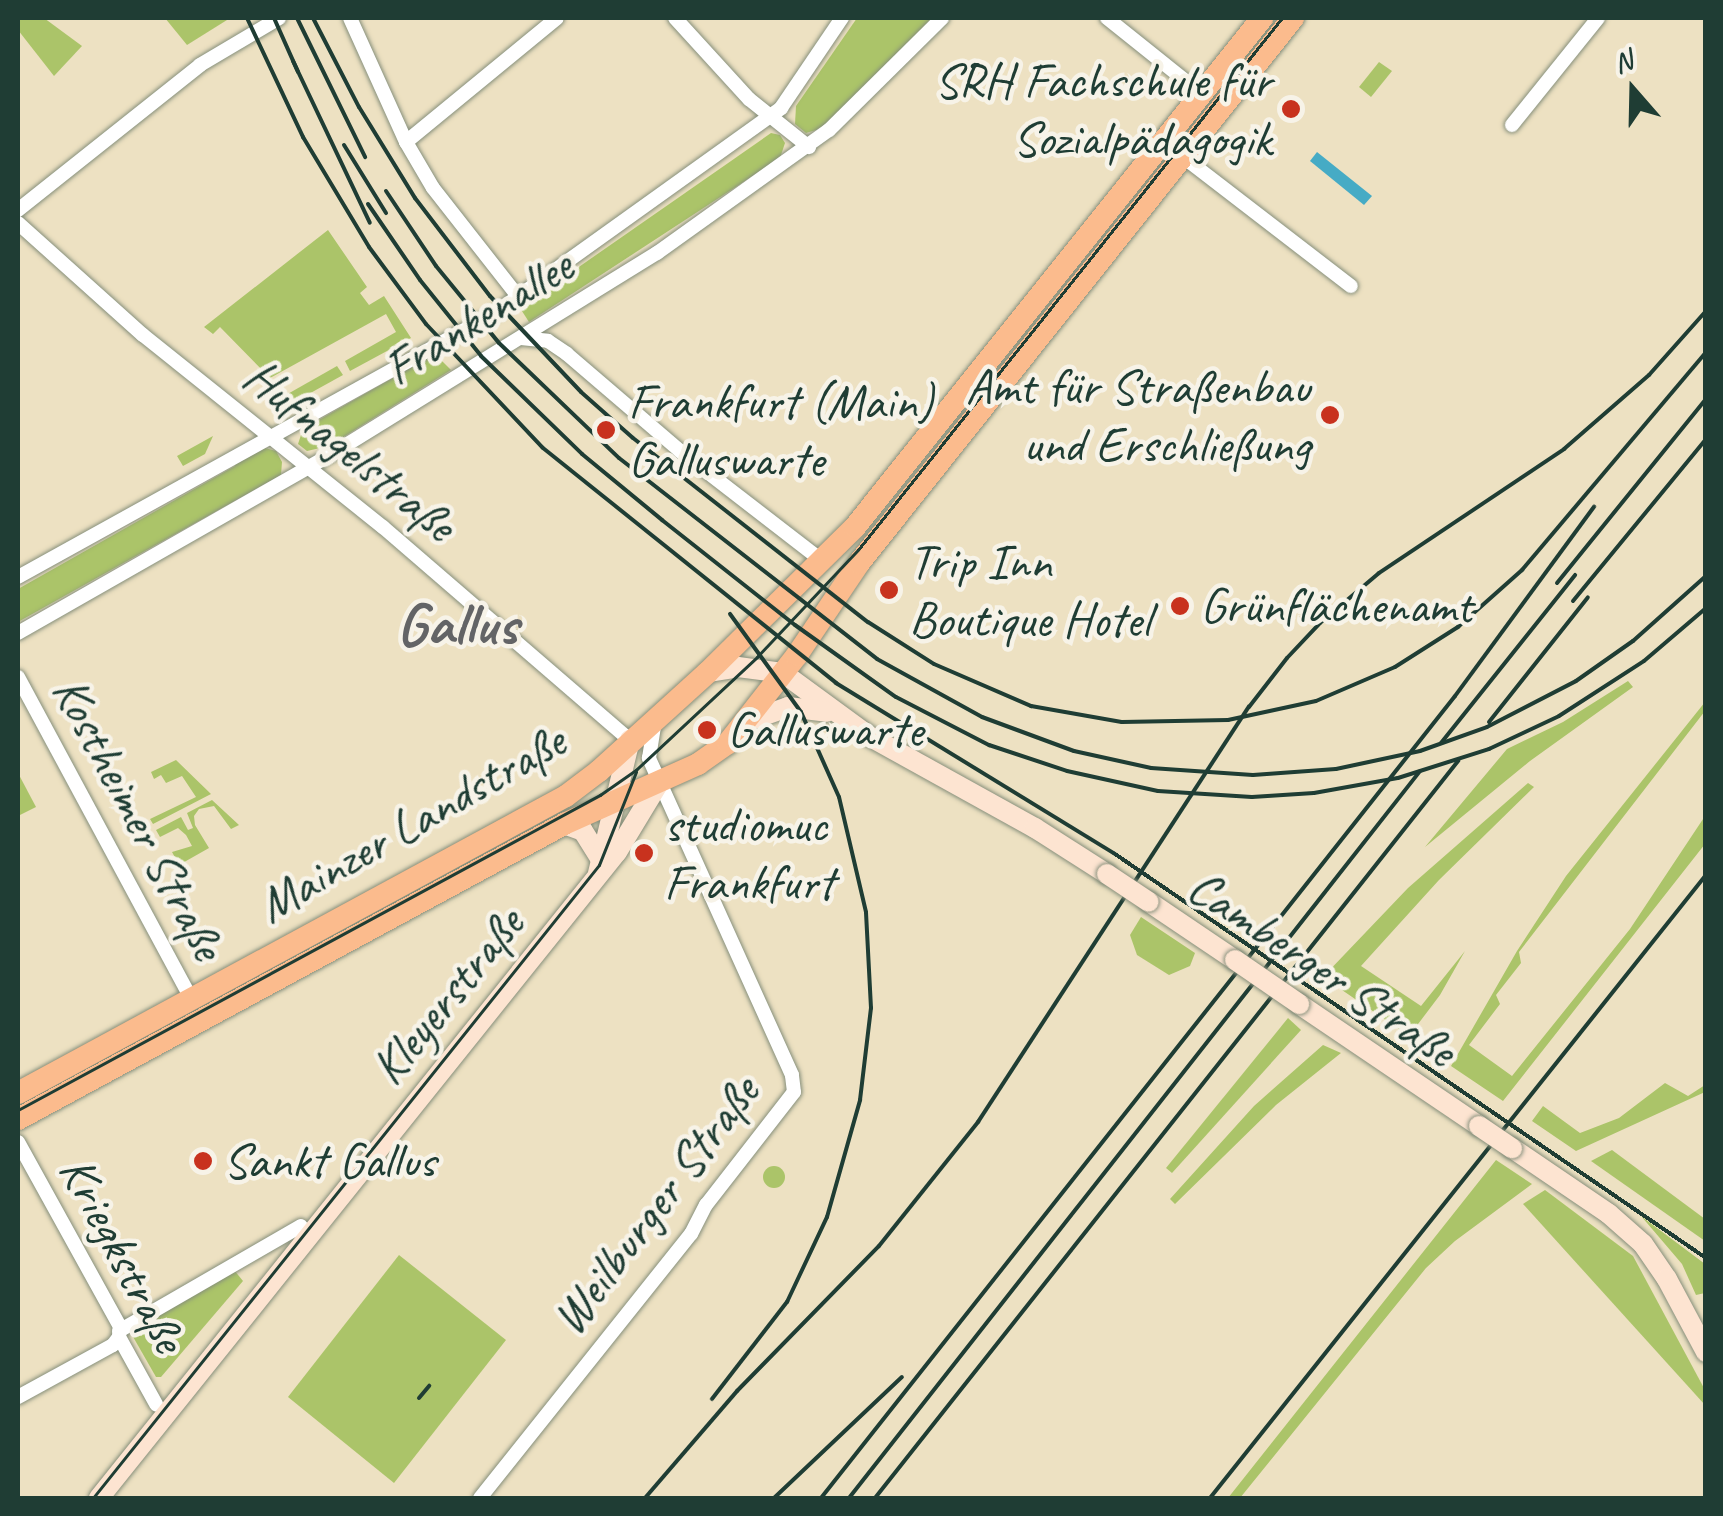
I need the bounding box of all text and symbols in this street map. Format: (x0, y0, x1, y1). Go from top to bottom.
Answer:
north arrow (1583, 40, 1683, 140)
text: N (1608, 42, 1637, 81)
place label: SRH Fachschule für Sozialpädagogik (934, 50, 1271, 168)
marker: SRH Fachschule für Sozialpädagogik (1280, 98, 1302, 120)
street label: Frankenallee (373, 236, 583, 398)
street label: Hufnagelstraße (232, 346, 468, 554)
place label: Amt für Straßenbau und Erschließung (964, 356, 1310, 474)
place label: Frankfurt (Main) Galluswarte (628, 371, 933, 488)
marker: Amt für Straßenbau und Erschließung (1319, 404, 1341, 426)
marker: Frankfurt (Main) Galluswarte (593, 417, 619, 443)
place label: Trip Inn Boutique Hotel (909, 531, 1150, 648)
place label: Grünflächenamt (1200, 576, 1472, 636)
marker: Trip Inn Boutique Hotel (878, 579, 900, 601)
district label: Gallus (397, 588, 517, 660)
marker: Grünflächenamt (1169, 595, 1191, 617)
street label: Kostheimer Straße (39, 665, 239, 971)
place label: Galluswarte (727, 700, 923, 760)
street label: Mainzer Landstraße (247, 711, 575, 935)
marker: Galluswarte (696, 719, 718, 741)
place label: studiomuc Frankfurt (664, 794, 834, 912)
marker: studiomuc Frankfurt (633, 842, 655, 864)
street label: Camberger Straße (1176, 856, 1468, 1080)
street label: Kleyerstraße (358, 896, 536, 1096)
street label: Weilburger Straße (538, 1063, 772, 1347)
place label: Sankt Gallus (223, 1131, 437, 1191)
street label: Kriegkstraße (47, 1146, 199, 1362)
marker: Sankt Gallus (192, 1150, 214, 1172)

